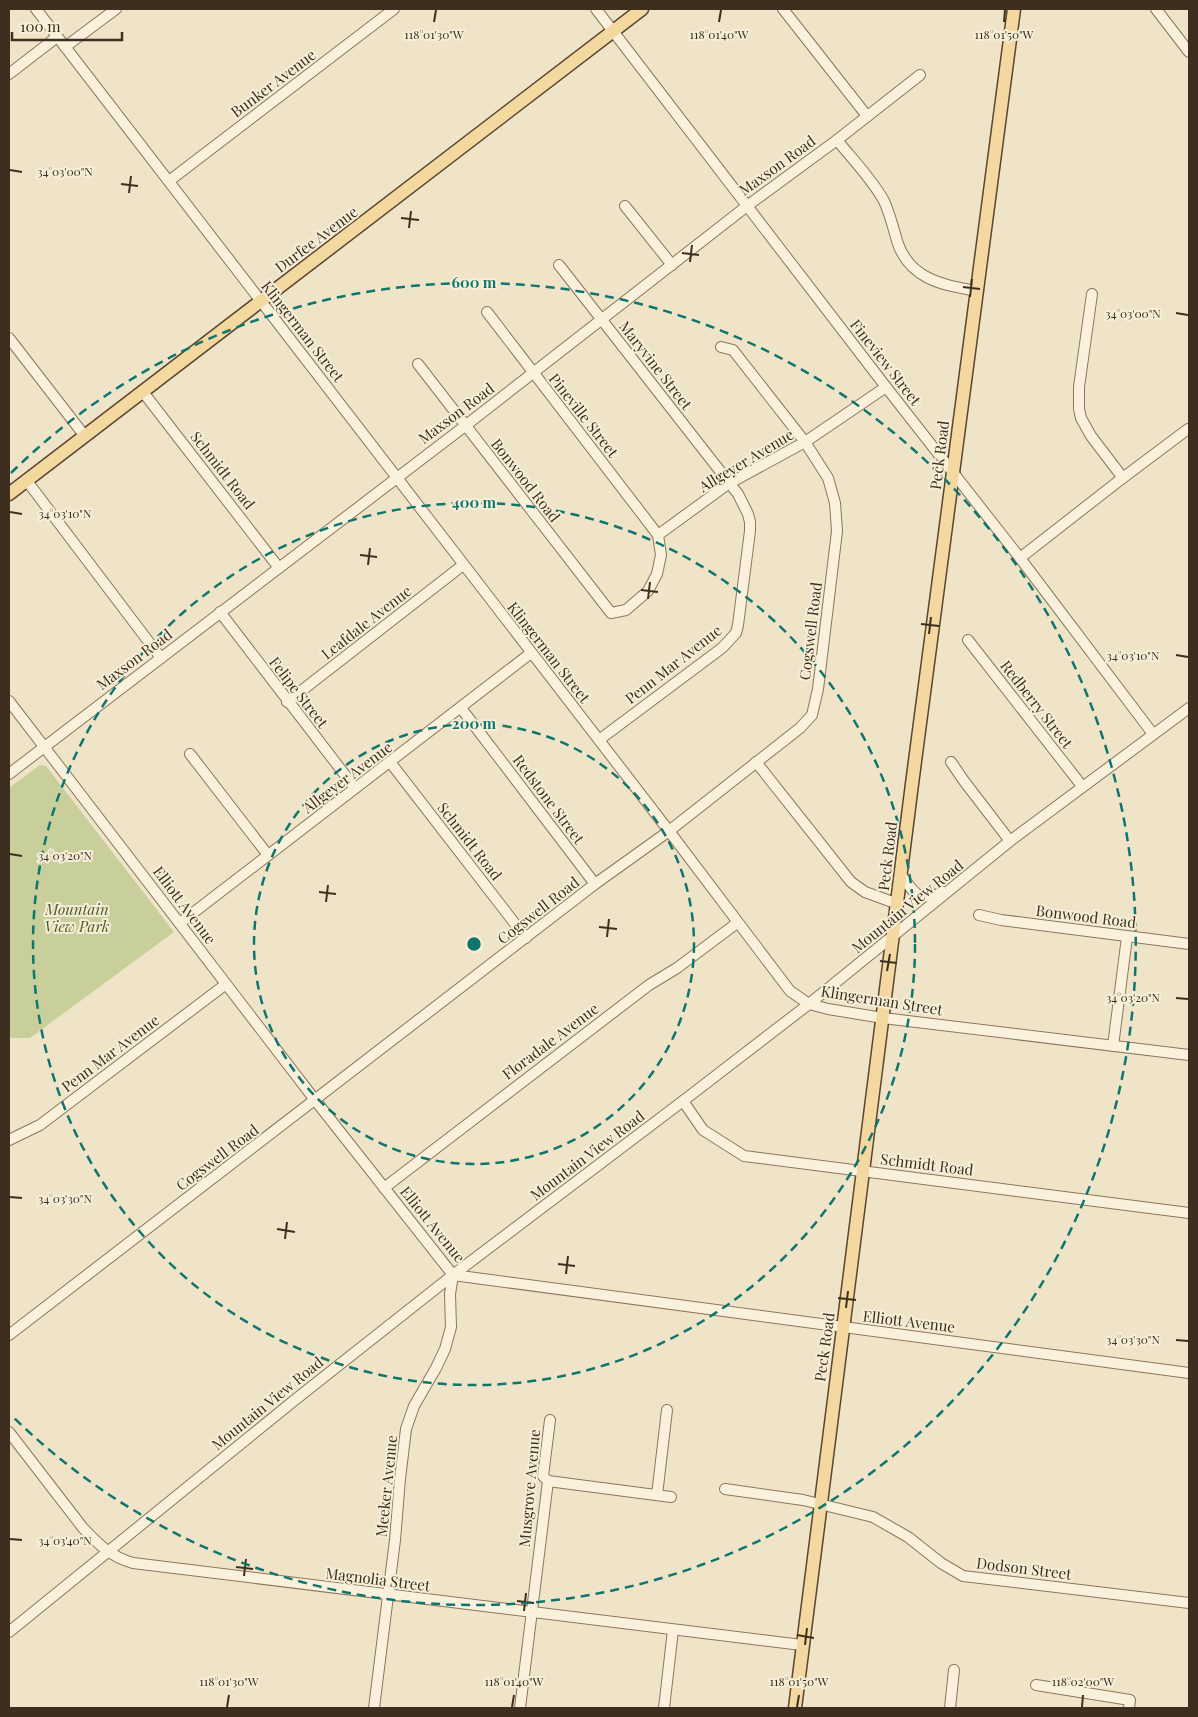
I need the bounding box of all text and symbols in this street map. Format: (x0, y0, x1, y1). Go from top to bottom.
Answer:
scale bar (12, 10, 122, 42)
text: 100 m (20, 16, 61, 36)
text: 118°01'30"W (404, 26, 464, 42)
text: 118°01'40"W (690, 26, 749, 42)
text: 118°01'50"W (975, 26, 1034, 42)
street label: Bunker Avenue (226, 44, 320, 122)
street label: Maxson Road (735, 130, 820, 200)
text: 34°03'00"N (37, 163, 93, 179)
street label: Durfee Avenue (271, 201, 361, 277)
text: 600 m (452, 272, 497, 292)
street label: Klingerman Street (257, 276, 349, 386)
text: 34°03'00"N (1105, 305, 1161, 321)
street label: Fineview Street (846, 315, 926, 410)
street label: Maryvine Street (615, 317, 697, 414)
street label: Pineville Street (545, 369, 624, 462)
street label: Maxson Road (414, 378, 498, 448)
street label: Peck Road (925, 419, 953, 491)
street label: Allgeyer Avenue (694, 424, 797, 497)
street label: Schmidt Road (186, 427, 260, 513)
street label: Bonwood Road (487, 434, 565, 526)
text: 400 m (452, 492, 497, 512)
text: 34°03'10"N (39, 505, 92, 521)
street label: Leafdale Avenue (317, 580, 415, 664)
street label: Cogswell Road (794, 581, 826, 681)
street label: Klingerman Street (503, 597, 595, 707)
street label: Penn Mar Avenue (621, 620, 725, 708)
street label: Maxson Road (92, 624, 176, 694)
text: 34°03'10"N (1107, 647, 1160, 663)
street label: Felipe Street (265, 652, 333, 732)
street label: Redberry Street (996, 656, 1078, 753)
text: 200 m (452, 713, 497, 733)
street label: Allgeyer Avenue (297, 737, 396, 818)
street label: Redstone Street (509, 750, 590, 848)
street label: Schmidt Road (433, 798, 507, 884)
street label: Peck Road (873, 820, 901, 892)
text: 34°03'20"N (38, 847, 93, 863)
street label: Mountain View Road (847, 855, 967, 957)
street label: Elliott Avenue (149, 862, 221, 948)
street label: Cogswell Road (493, 872, 583, 948)
park label: Mountain View Park (44, 899, 110, 936)
street label: Bonwood Road (1035, 900, 1138, 932)
centre of rings (465, 935, 483, 953)
street label: Klingerman Street (820, 980, 945, 1020)
text: 34°03'20"N (1106, 989, 1161, 1005)
street label: Floradale Avenue (498, 998, 602, 1084)
street label: Penn Mar Avenue (57, 1010, 163, 1096)
street label: Mountain View Road (526, 1105, 648, 1205)
street label: Cogswell Road (172, 1119, 263, 1195)
street label: Schmidt Road (879, 1148, 975, 1180)
street label: Elliott Avenue (396, 1182, 470, 1266)
text: 34°03'30"N (38, 1190, 92, 1206)
street label: Elliott Avenue (862, 1305, 956, 1337)
street label: Peck Road (809, 1311, 839, 1383)
text: 34°03'30"N (1106, 1331, 1160, 1347)
street label: Mountain View Road (207, 1352, 327, 1454)
street label: Musgrove Avenue (514, 1428, 544, 1548)
street label: Meeker Avenue (371, 1434, 401, 1538)
text: 34°03'40"N (38, 1532, 92, 1548)
street label: Dodson Street (975, 1552, 1073, 1584)
street label: Magnolia Street (324, 1563, 432, 1595)
text: 118°01'30"W (199, 1673, 259, 1689)
text: 118°01'40"W (485, 1673, 544, 1689)
text: 118°01'50"W (770, 1673, 829, 1689)
text: 118°02'00"W (1052, 1673, 1114, 1689)

